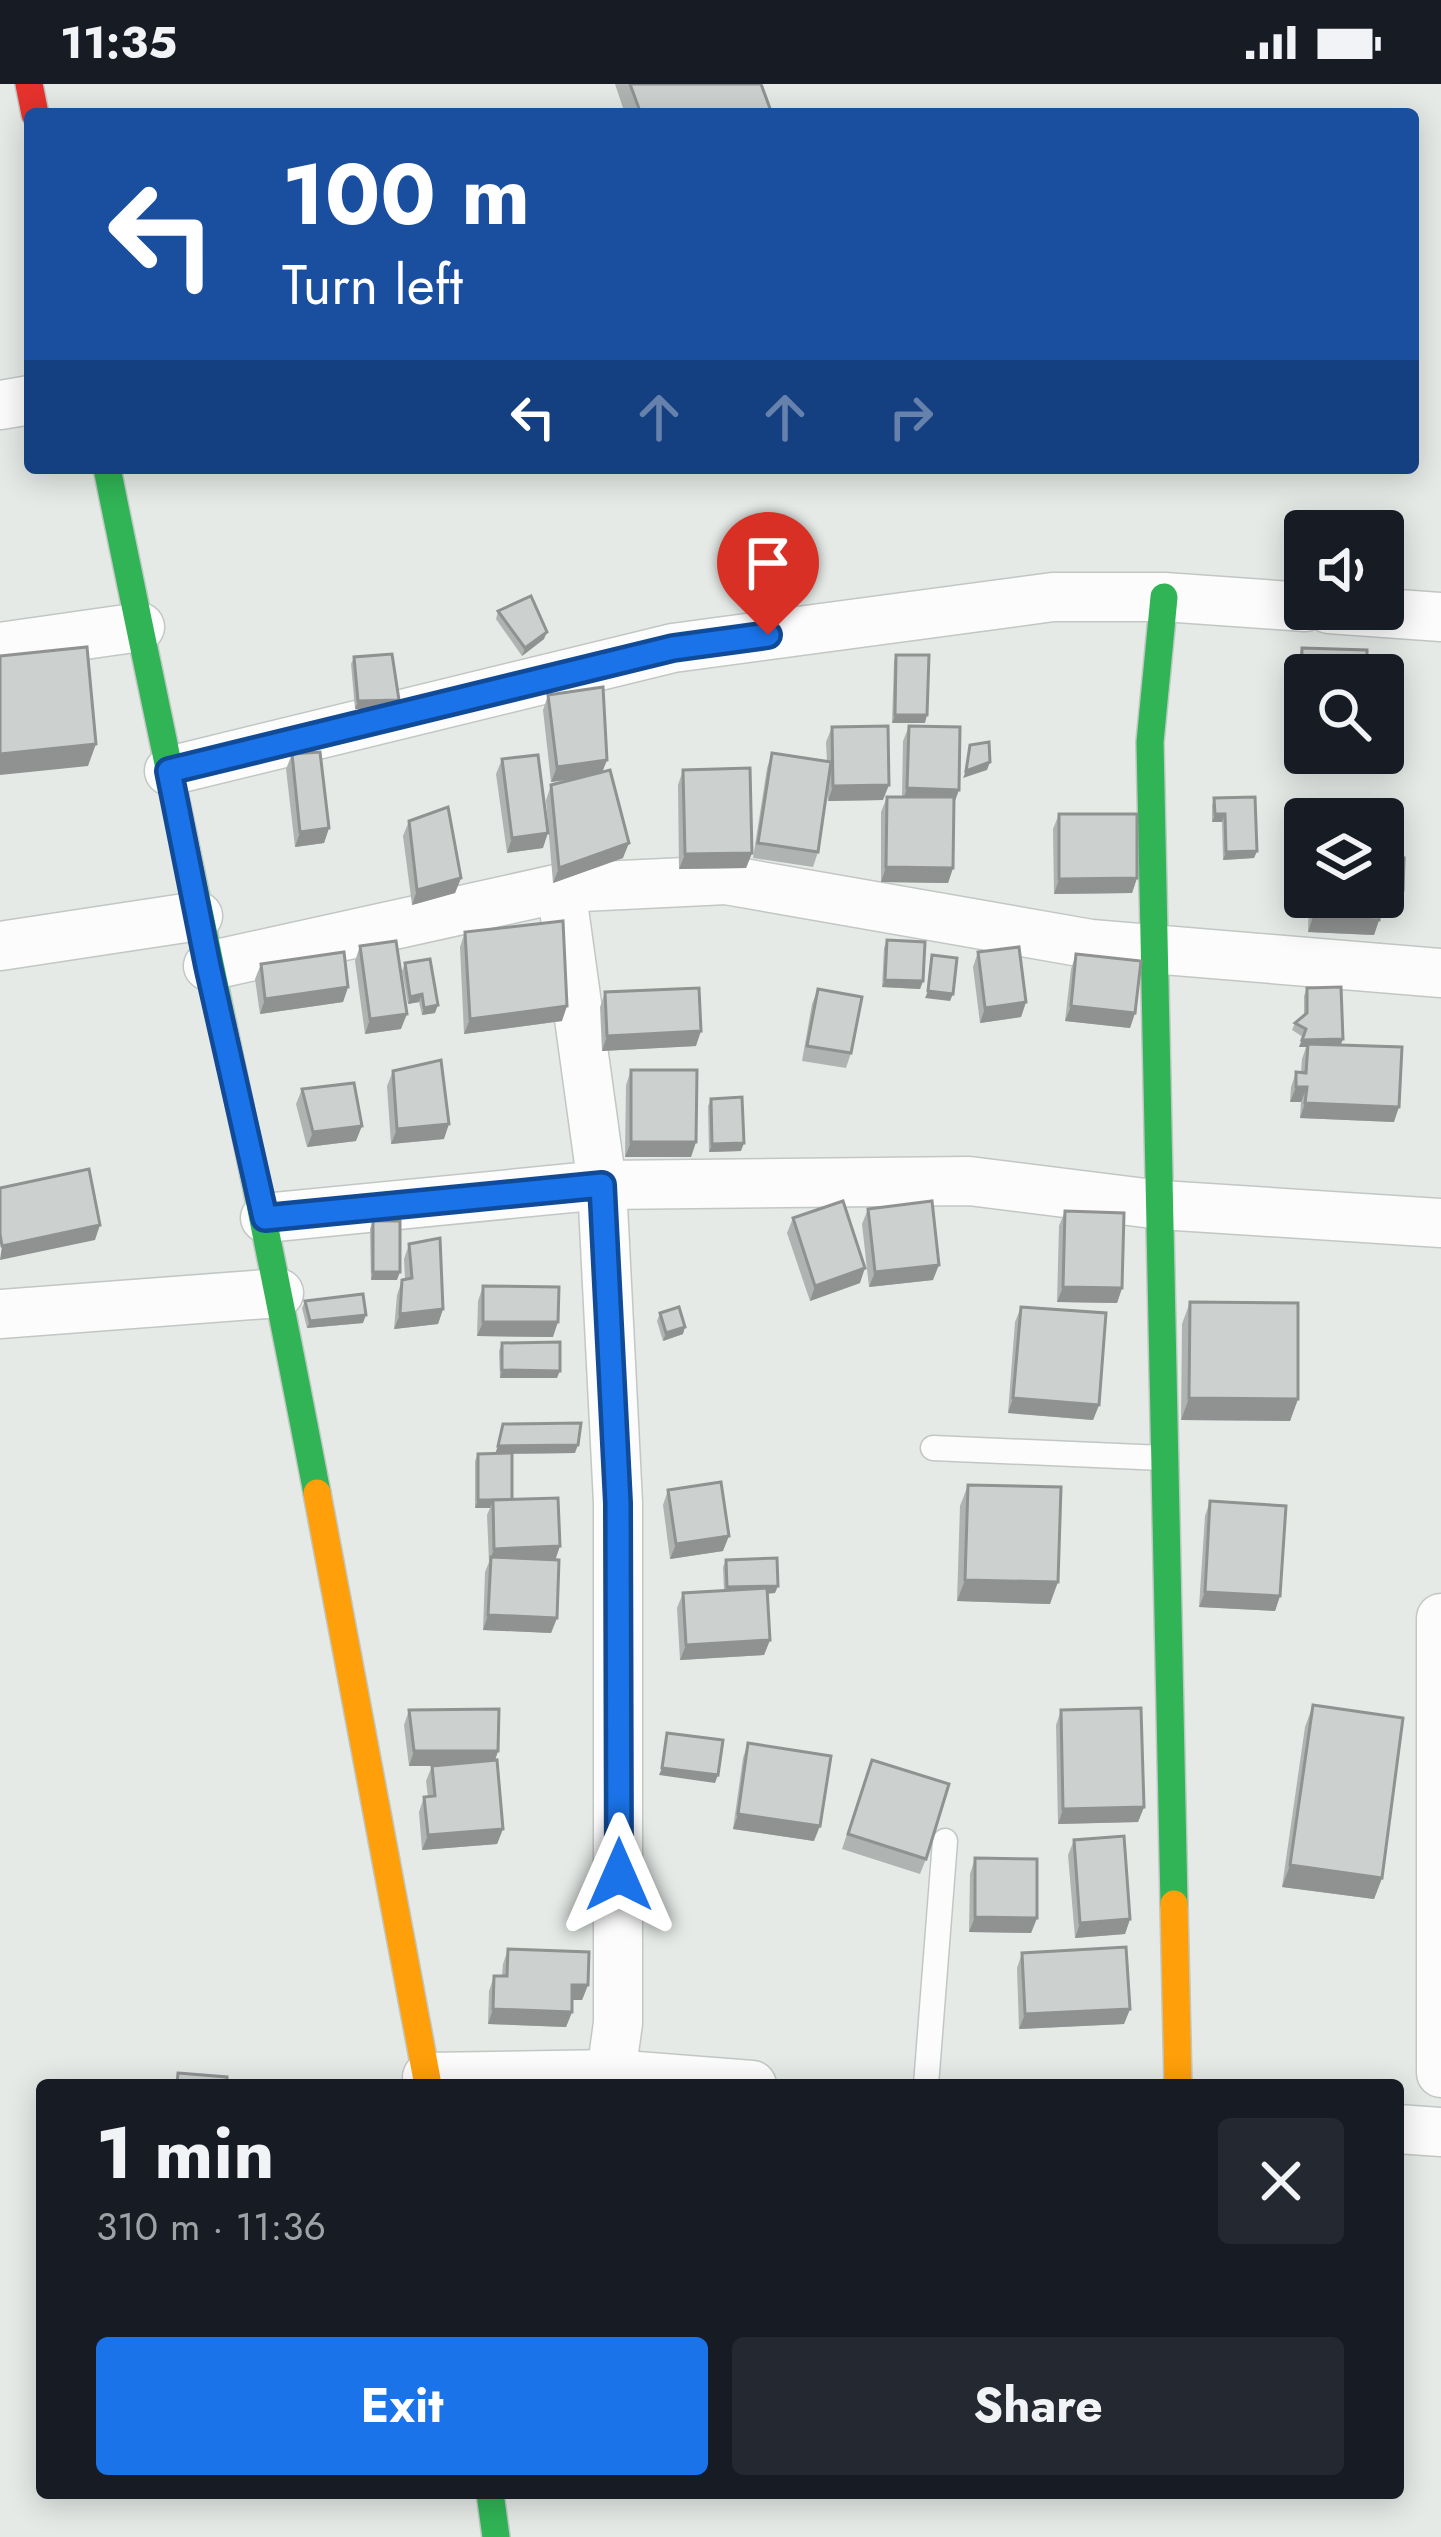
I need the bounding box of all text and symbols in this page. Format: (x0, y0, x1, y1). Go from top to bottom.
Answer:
text: 11:35 (60, 10, 177, 75)
text: 100 m (282, 134, 530, 256)
icon: left (84, 156, 240, 312)
text: Turn left (282, 246, 463, 324)
icon: left (500, 384, 566, 450)
icon: ahead (626, 384, 692, 450)
icon: ahead (752, 384, 818, 450)
icon: right (878, 384, 944, 450)
map controls (1284, 510, 1404, 918)
button: sound (1284, 510, 1404, 630)
pin (717, 512, 819, 635)
icon: arrive (735, 530, 801, 596)
button: search (1284, 654, 1404, 774)
button: layers (1284, 798, 1404, 918)
position arrow (556, 1812, 682, 1938)
text: 1 min (96, 2101, 275, 2205)
button: close (1218, 2118, 1344, 2244)
text: 310 m · 11:36 (96, 2198, 326, 2255)
button: Exit (96, 2337, 708, 2475)
button: Share (732, 2337, 1344, 2475)

